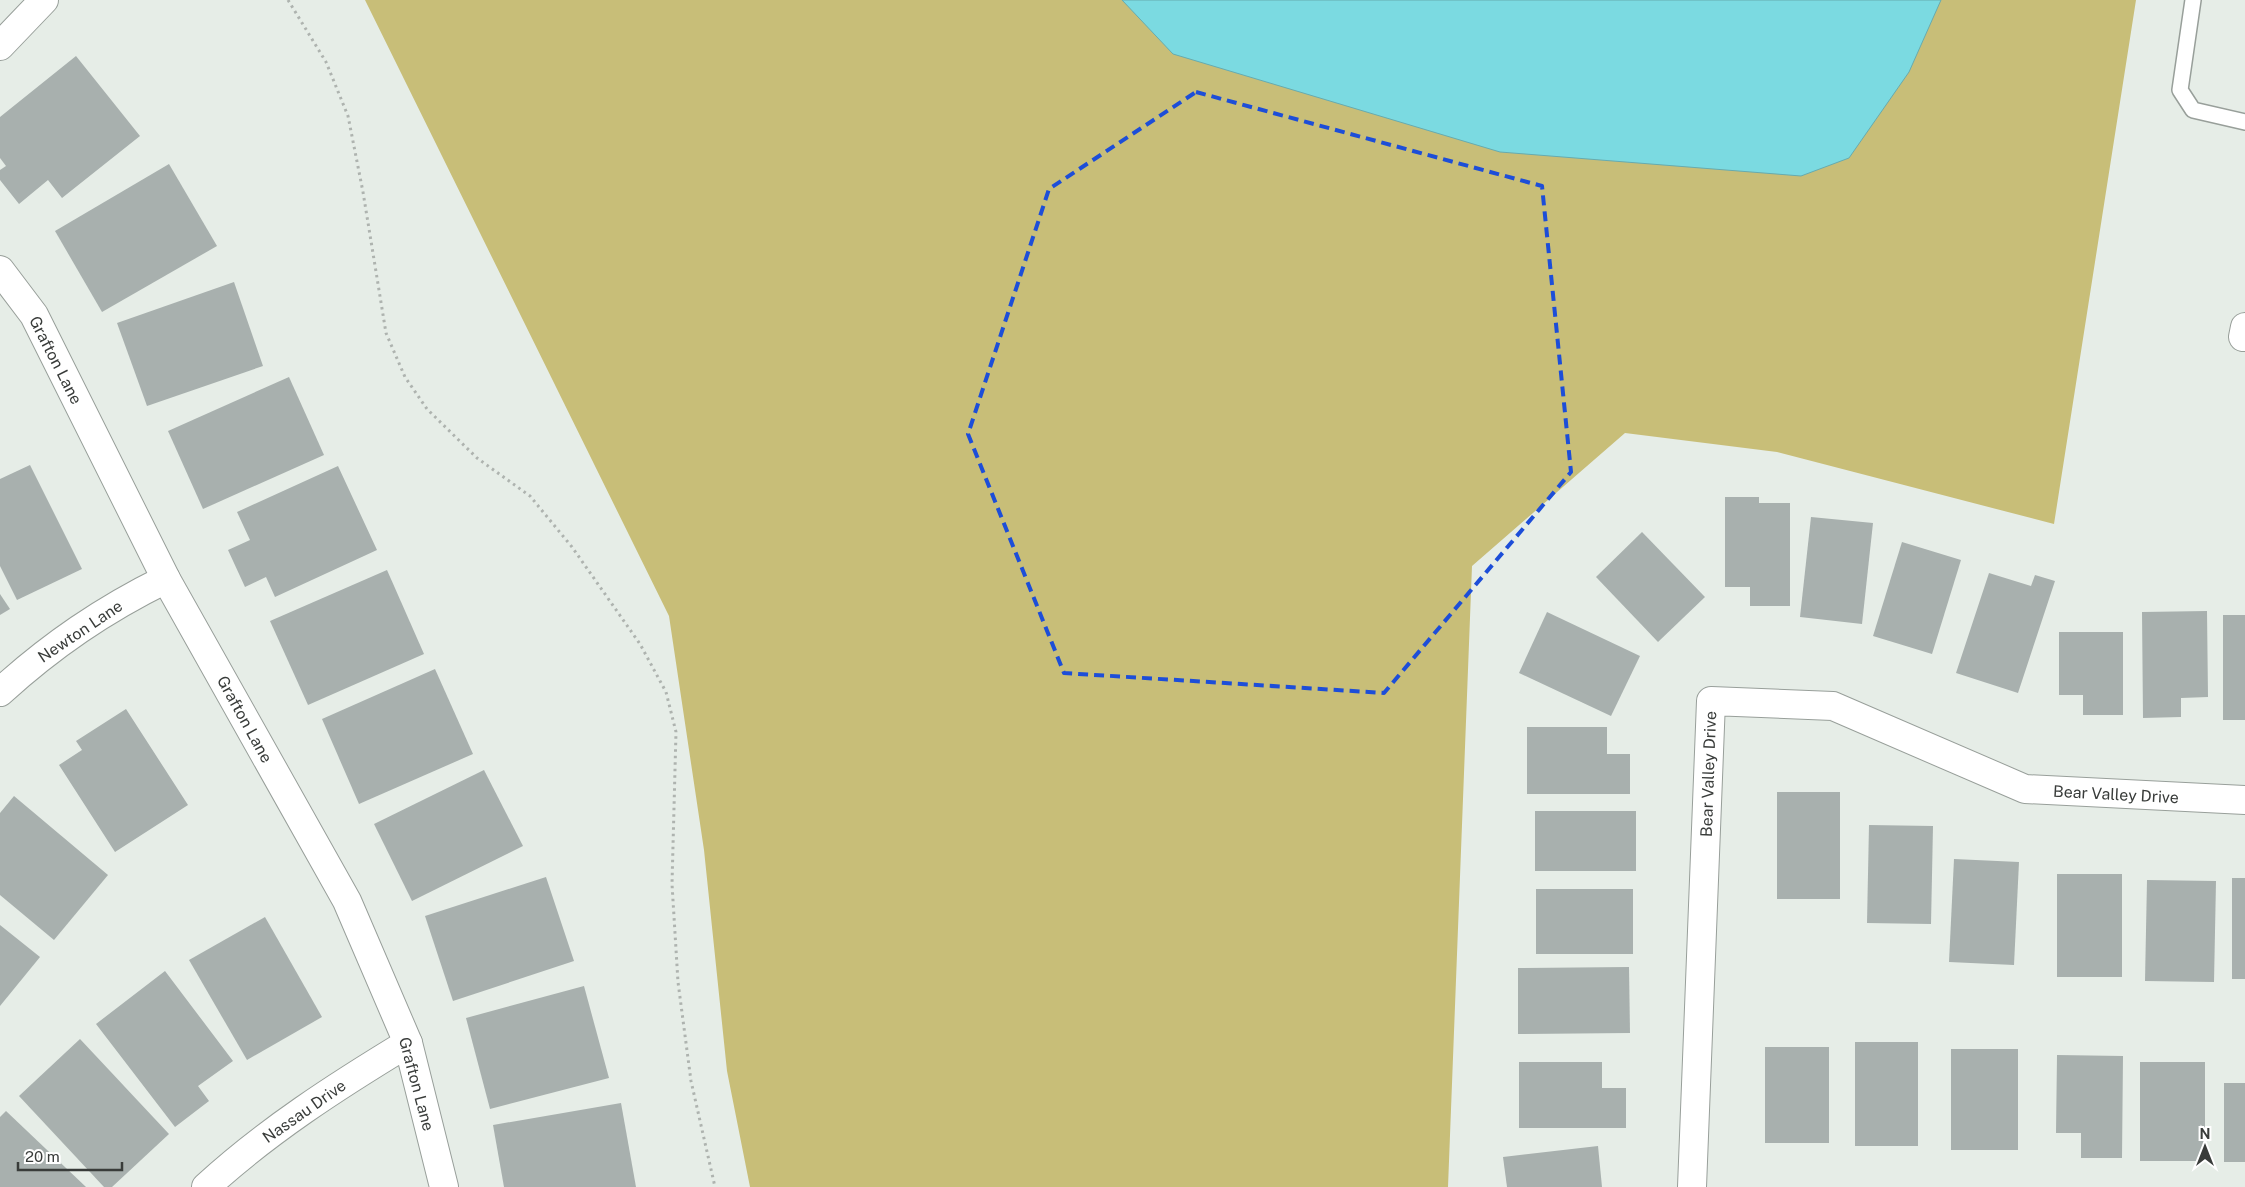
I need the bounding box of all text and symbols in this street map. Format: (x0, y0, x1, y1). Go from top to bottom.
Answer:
street label: Grafton Lane (25, 313, 86, 407)
street label: Newton Lane (34, 596, 126, 667)
street label: Grafton Lane (213, 672, 276, 766)
street label: Bear Valley Drive (1697, 711, 1720, 837)
street label: Bear Valley Drive (2053, 782, 2179, 807)
street label: Grafton Lane (395, 1035, 438, 1133)
street label: Nassau Drive (259, 1076, 350, 1147)
north arrow (2180, 1122, 2230, 1172)
text: N (2200, 1126, 2210, 1142)
scale bar (18, 1140, 121, 1172)
text: 20 m (25, 1148, 60, 1165)

